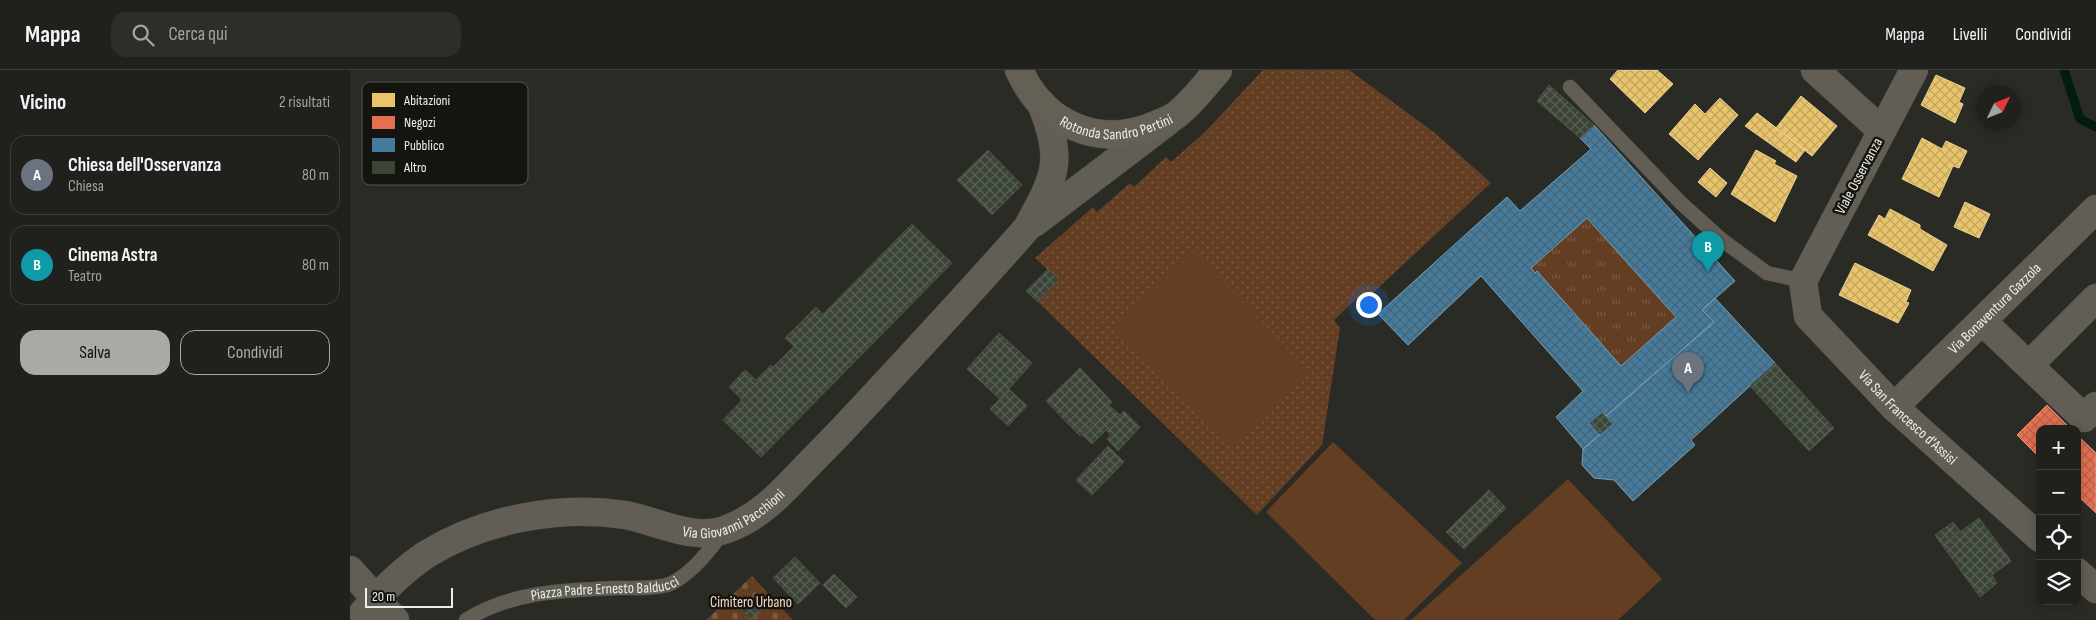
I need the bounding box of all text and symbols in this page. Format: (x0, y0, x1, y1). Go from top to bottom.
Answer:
search box (111, 12, 461, 57)
text: Mappa (25, 20, 81, 49)
icon: search (129, 21, 157, 49)
text: Cerca qui (169, 23, 227, 46)
text: Mappa (1885, 24, 1925, 45)
text: Livelli (1953, 24, 1987, 45)
text: Condividi (2015, 24, 2071, 45)
legend (362, 82, 528, 185)
north arrow (1976, 85, 2021, 130)
text: Vicino (20, 90, 66, 115)
text: Abitazioni (403, 92, 450, 109)
text: 2 risultati (279, 93, 330, 112)
street label: Rotonda Sandro Pertini (1058, 105, 1174, 125)
text: Rotonda Sandro Pertini (1056, 110, 1176, 144)
text: Negozi (404, 114, 436, 131)
street label: Viale Osservanza (1831, 134, 1887, 218)
text: Pubblico (404, 137, 444, 154)
text: Chiesa dell'Osservanza (68, 154, 221, 177)
text: Altro (403, 159, 427, 176)
text: A (33, 166, 41, 185)
text: 80 m (302, 166, 329, 185)
text: Chiesa (68, 177, 104, 196)
pin: B (1692, 231, 1724, 272)
text: Cinema Astra (68, 244, 158, 267)
text: B (33, 256, 41, 275)
text: 80 m (302, 256, 329, 275)
street label: Via Bonaventura Gazzola (1944, 258, 2045, 358)
text: Teatro (68, 267, 102, 286)
your location (1356, 292, 1382, 318)
button: Salva (20, 330, 170, 375)
button: Condividi (180, 330, 330, 375)
pin: A (1672, 352, 1704, 393)
street label: Via San Francesco d'Assisi (1854, 366, 1961, 469)
map controls (2036, 425, 2081, 605)
button: + (2036, 425, 2081, 470)
button: − (2036, 470, 2081, 515)
street label: Via Giovanni Pacchioni (681, 485, 789, 543)
button: locate (2036, 515, 2081, 560)
button: layers (2036, 560, 2081, 605)
street label: Piazza Padre Ernesto Balducci (529, 572, 683, 605)
scale bar (365, 585, 452, 608)
text: 20 m (372, 588, 395, 605)
park label: Cimitero Urbano (710, 593, 792, 612)

